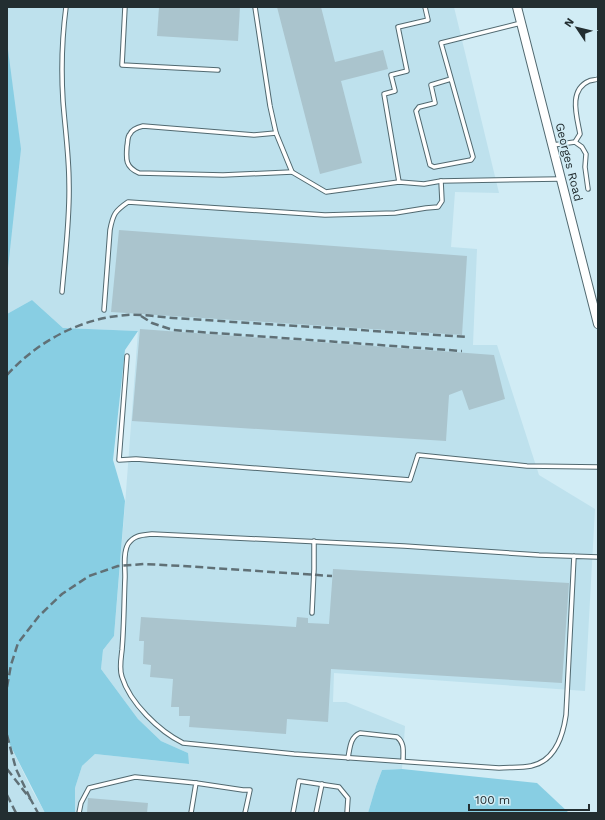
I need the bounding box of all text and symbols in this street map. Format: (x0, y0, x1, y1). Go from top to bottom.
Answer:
north arrow (557, 8, 597, 48)
text: N (562, 15, 577, 30)
street label: Georges Road (552, 121, 586, 203)
scale bar (469, 786, 589, 812)
text: 100 m (475, 793, 510, 807)

